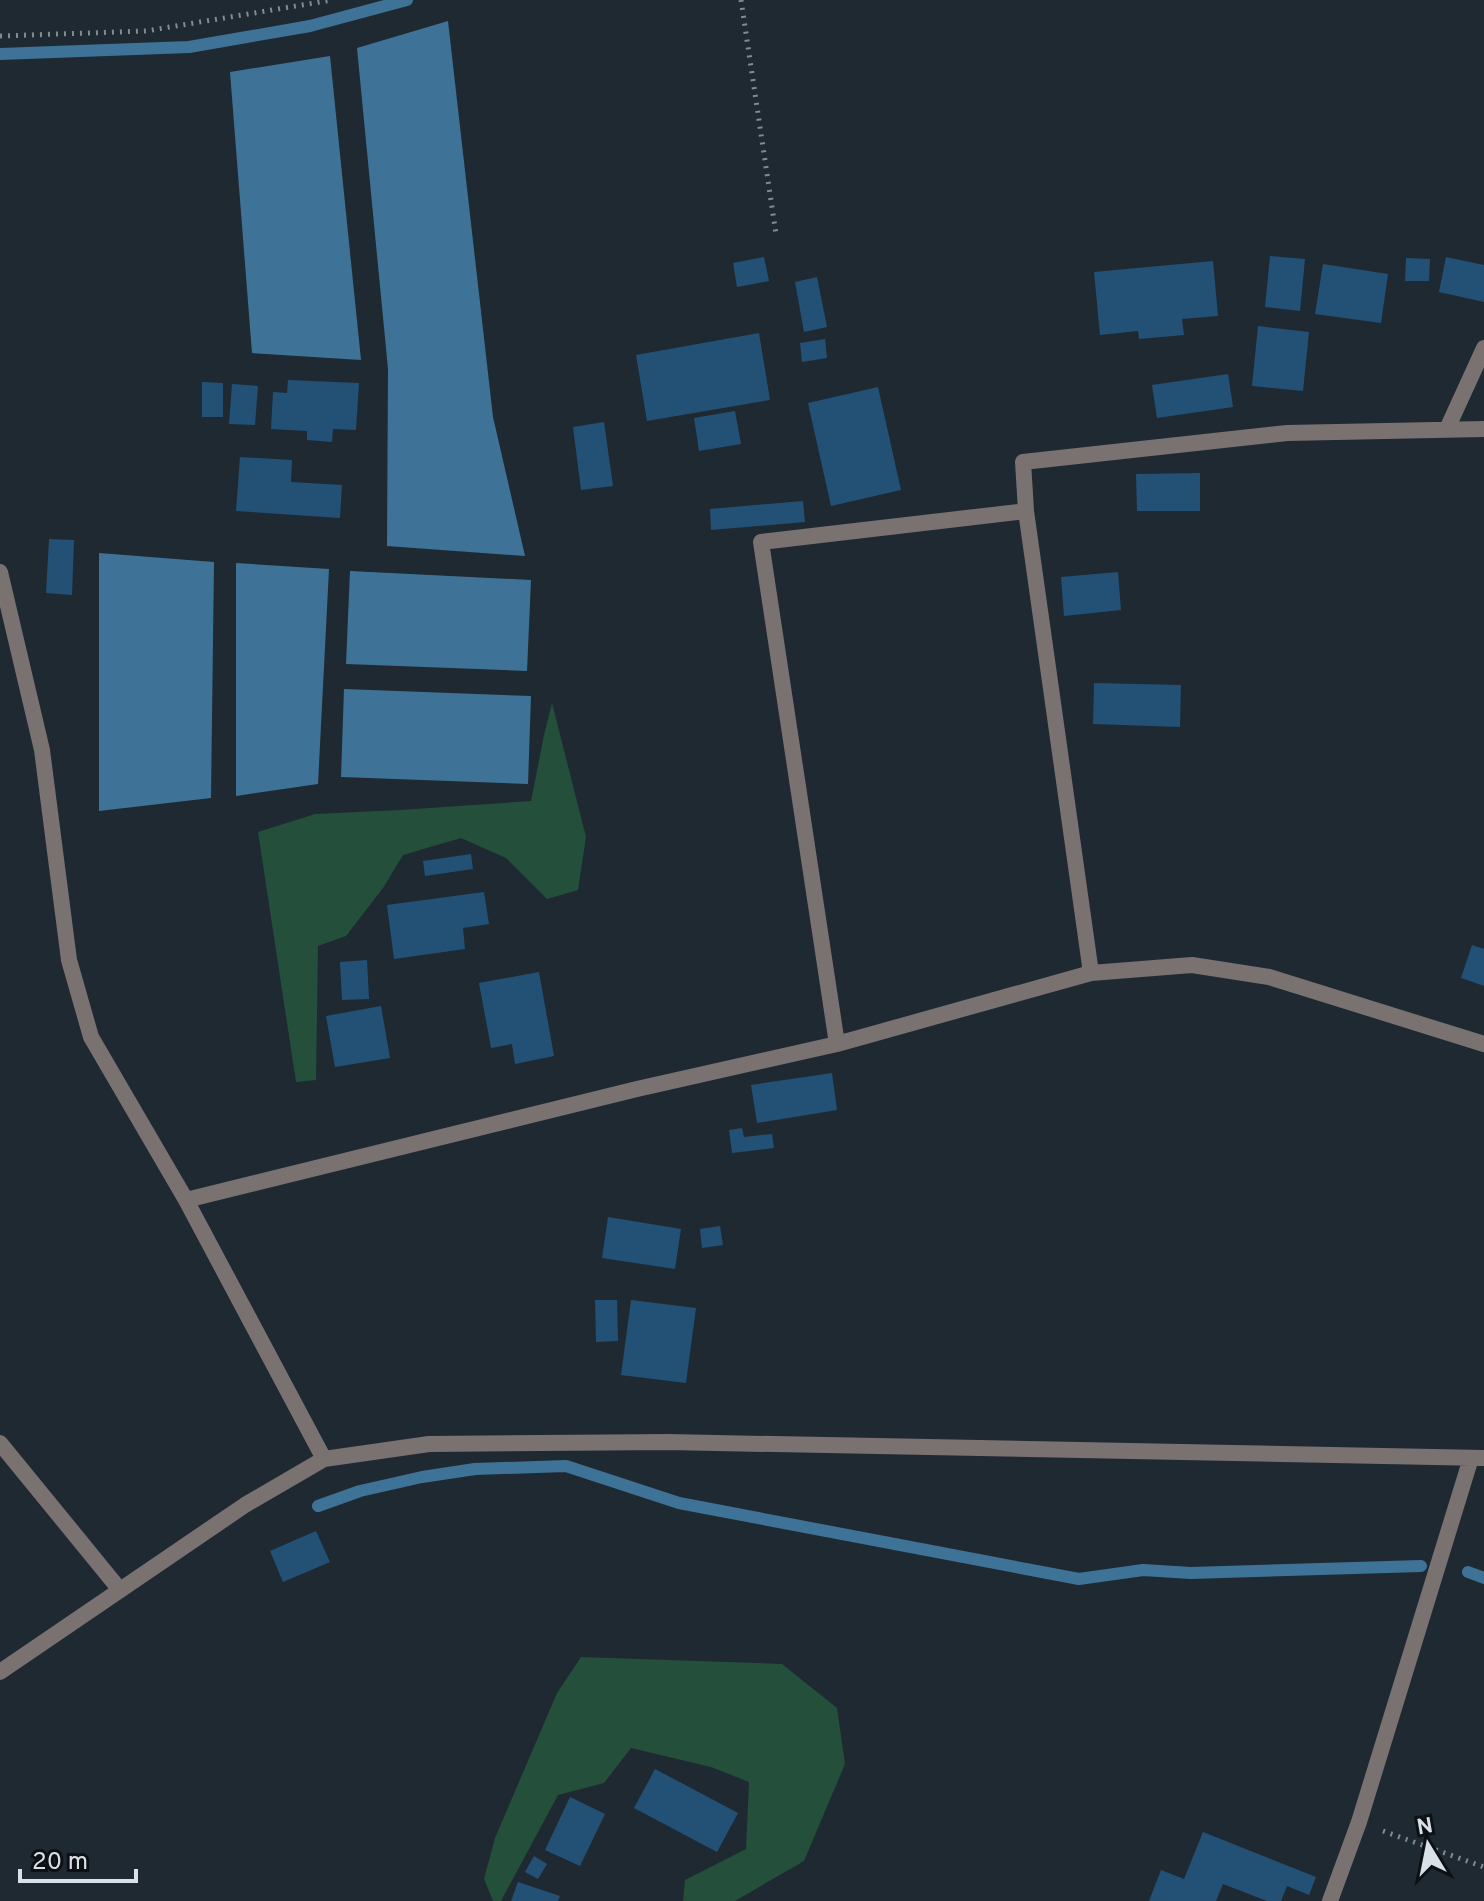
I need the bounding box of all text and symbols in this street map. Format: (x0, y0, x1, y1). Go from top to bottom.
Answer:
north arrow (1388, 1805, 1468, 1885)
text: N (1415, 1813, 1435, 1842)
scale bar (20, 1833, 136, 1883)
text: 20 m (32, 1848, 88, 1878)

